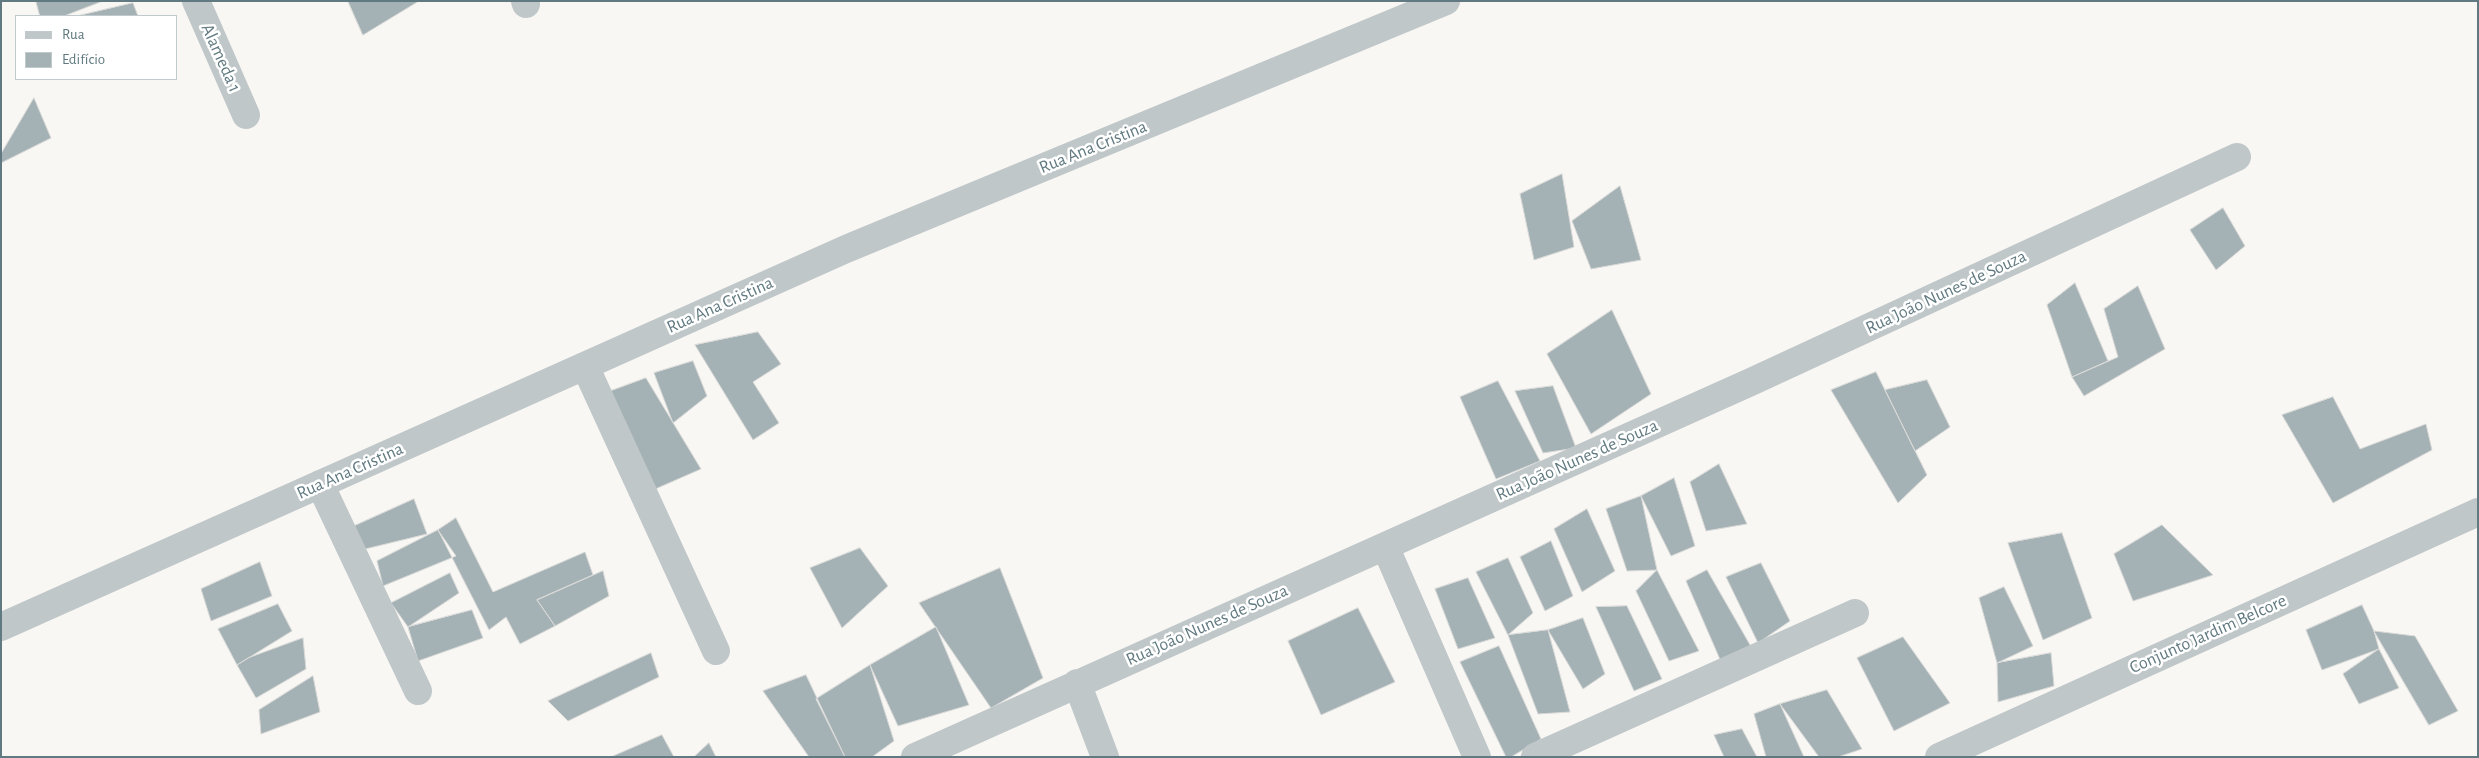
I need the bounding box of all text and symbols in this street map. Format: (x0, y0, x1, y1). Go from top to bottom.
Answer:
legend (15, 15, 178, 80)
street label: Alameda 1 (196, 20, 246, 96)
text: Rua (62, 27, 85, 42)
text: Edifício (62, 52, 105, 67)
street label: Rua Ana Cristina (1036, 116, 1150, 178)
street label: Rua João Nunes de Souza (1862, 245, 2030, 339)
street label: Rua Ana Cristina (663, 272, 777, 338)
street label: Rua João Nunes de Souza (1493, 415, 1661, 505)
street label: Rua Ana Cristina (293, 438, 407, 504)
street label: Rua João Nunes de Souza (1123, 580, 1291, 670)
street label: Conjunto Jardim Belcore (2126, 590, 2290, 678)

